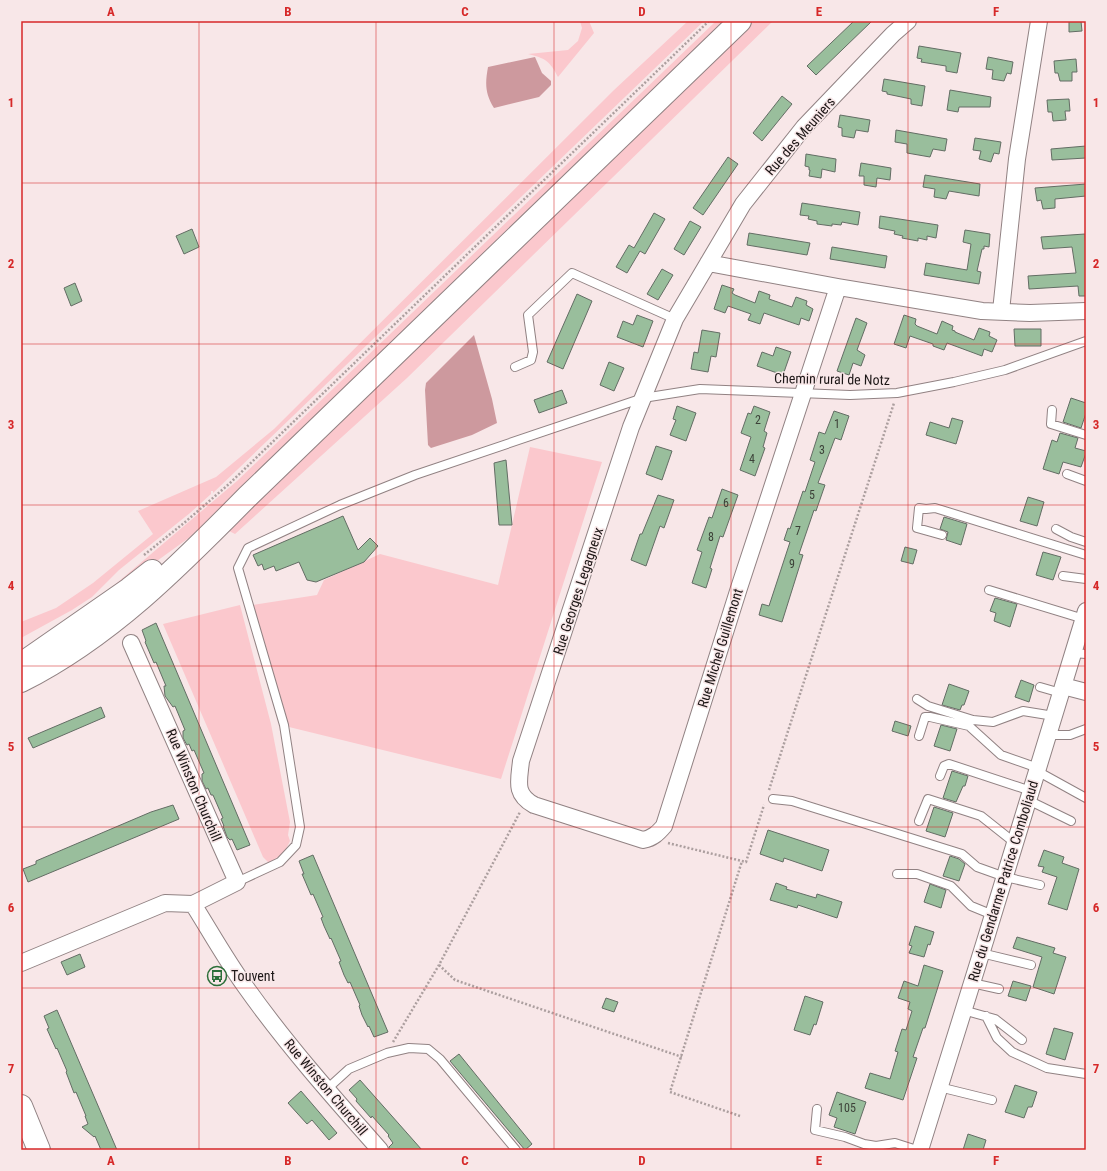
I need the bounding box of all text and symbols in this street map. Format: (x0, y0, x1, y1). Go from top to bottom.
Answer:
text: A (107, 4, 115, 19)
text: B (284, 4, 292, 19)
text: C (461, 4, 469, 19)
text: D (638, 4, 646, 19)
text: E (816, 4, 823, 19)
text: F (993, 4, 999, 19)
street label: Rue des Meuniers (762, 94, 838, 178)
text: 1 (8, 95, 14, 110)
text: 1 (1093, 95, 1099, 110)
text: 2 (8, 256, 15, 271)
text: 2 (1093, 256, 1100, 271)
street label: Chemin rural de Notz (774, 370, 890, 388)
house number: 2 (755, 413, 761, 427)
text: 3 (8, 417, 14, 432)
house number: 1 (834, 417, 840, 431)
text: 3 (1093, 417, 1099, 432)
house number: 3 (819, 443, 825, 457)
house number: 4 (749, 452, 755, 466)
house number: 5 (809, 488, 815, 502)
house number: 6 (723, 496, 729, 510)
house number: 7 (795, 524, 801, 538)
street label: Rue Georges Legagneux (550, 525, 606, 657)
house number: 8 (708, 530, 714, 544)
house number: 9 (789, 557, 795, 571)
text: 4 (8, 578, 15, 593)
text: 4 (1093, 578, 1100, 593)
street label: Rue Michel Guillemont (694, 587, 746, 709)
street label: Rue Winston Churchill (163, 726, 225, 844)
text: 5 (8, 739, 15, 754)
text: 5 (1093, 739, 1100, 754)
street label: Rue du Gendarme Patrice Comboliaud (965, 779, 1041, 983)
text: 6 (8, 900, 15, 915)
text: 6 (1093, 900, 1100, 915)
bus stop icon: Touvent (206, 965, 228, 987)
place label: Touvent (231, 968, 275, 984)
street label: Rue Winston Churchill (281, 1036, 371, 1138)
text: 7 (8, 1061, 15, 1076)
text: 7 (1093, 1061, 1100, 1076)
house number: 105 (838, 1101, 856, 1115)
text: A (107, 1153, 115, 1168)
text: B (284, 1153, 292, 1168)
text: C (461, 1153, 469, 1168)
text: D (638, 1153, 646, 1168)
text: E (816, 1153, 823, 1168)
text: F (993, 1153, 999, 1168)

